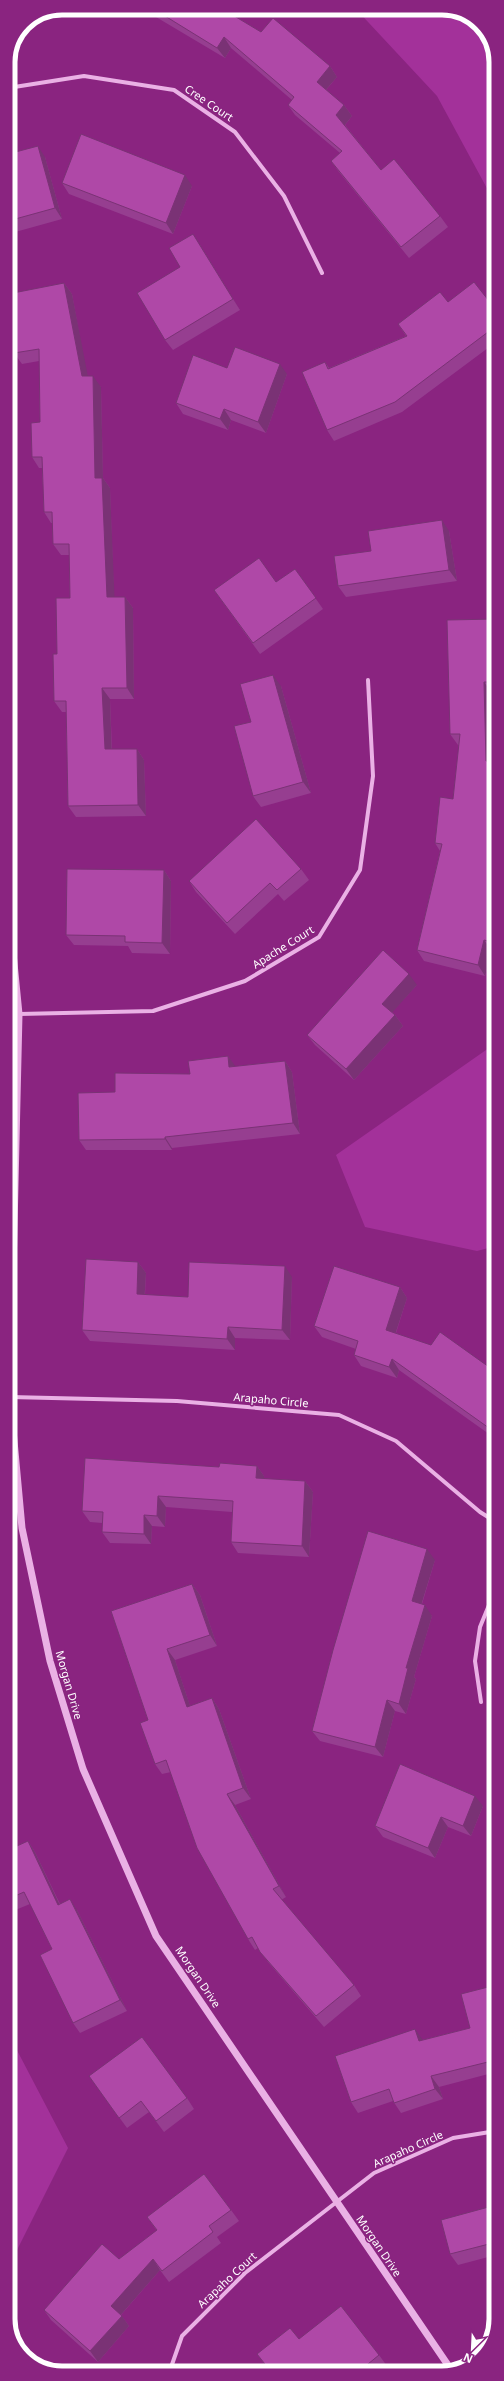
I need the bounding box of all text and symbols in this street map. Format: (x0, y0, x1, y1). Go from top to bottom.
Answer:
street label: Cree Court (182, 81, 236, 124)
street label: Apache Court (249, 922, 316, 971)
street label: Arapaho Circle (233, 1389, 309, 1410)
street label: Morgan Drive (53, 1649, 86, 1721)
street label: Morgan Drive (172, 1943, 224, 2010)
street label: Arapaho Circle (370, 2126, 445, 2171)
street label: Morgan Drive (353, 2212, 405, 2279)
street label: Arapaho Court (194, 2248, 259, 2311)
north arrow (452, 2329, 492, 2369)
text: N (461, 2350, 475, 2367)

